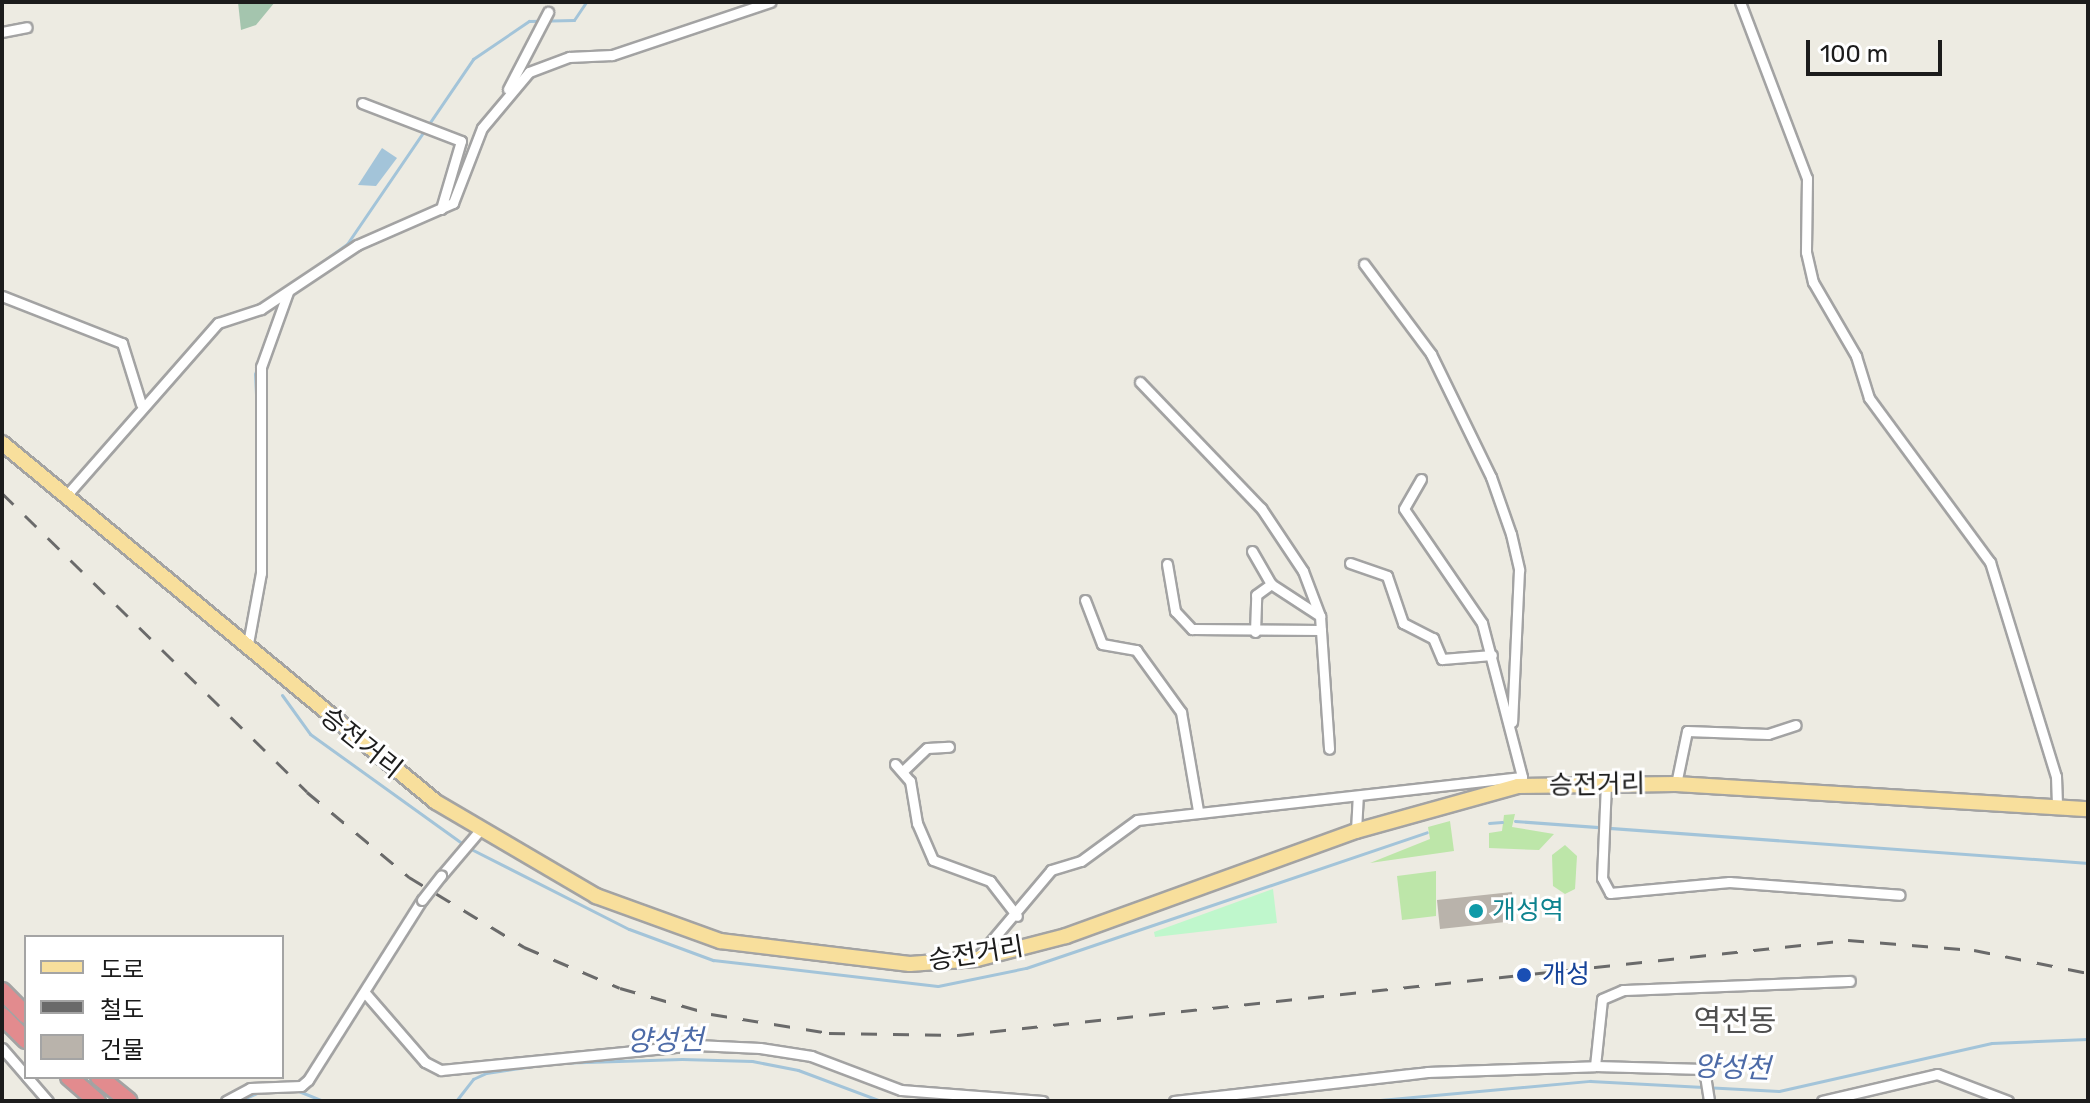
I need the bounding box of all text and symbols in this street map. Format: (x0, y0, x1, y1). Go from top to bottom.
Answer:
scale bar (1810, 24, 1946, 74)
text: 100 m (1820, 40, 1888, 68)
street label: 승전거리 (314, 701, 408, 785)
street label: 승전거리 (1549, 769, 1645, 801)
place label: 개성역 (1492, 895, 1564, 927)
marker: 개성역 (1467, 902, 1485, 920)
street label: 승전거리 (926, 931, 1026, 977)
legend (24, 935, 284, 1079)
text: 도로 (100, 956, 144, 984)
place label: 개성 (1542, 959, 1590, 991)
marker: 개성 (1513, 964, 1535, 986)
text: 철도 (100, 996, 144, 1024)
district label: 역전동 (1694, 1003, 1776, 1039)
water label: 양성천 (626, 1024, 704, 1058)
text: 건물 (100, 1036, 144, 1064)
water label: 양성천 (1693, 1050, 1771, 1086)

